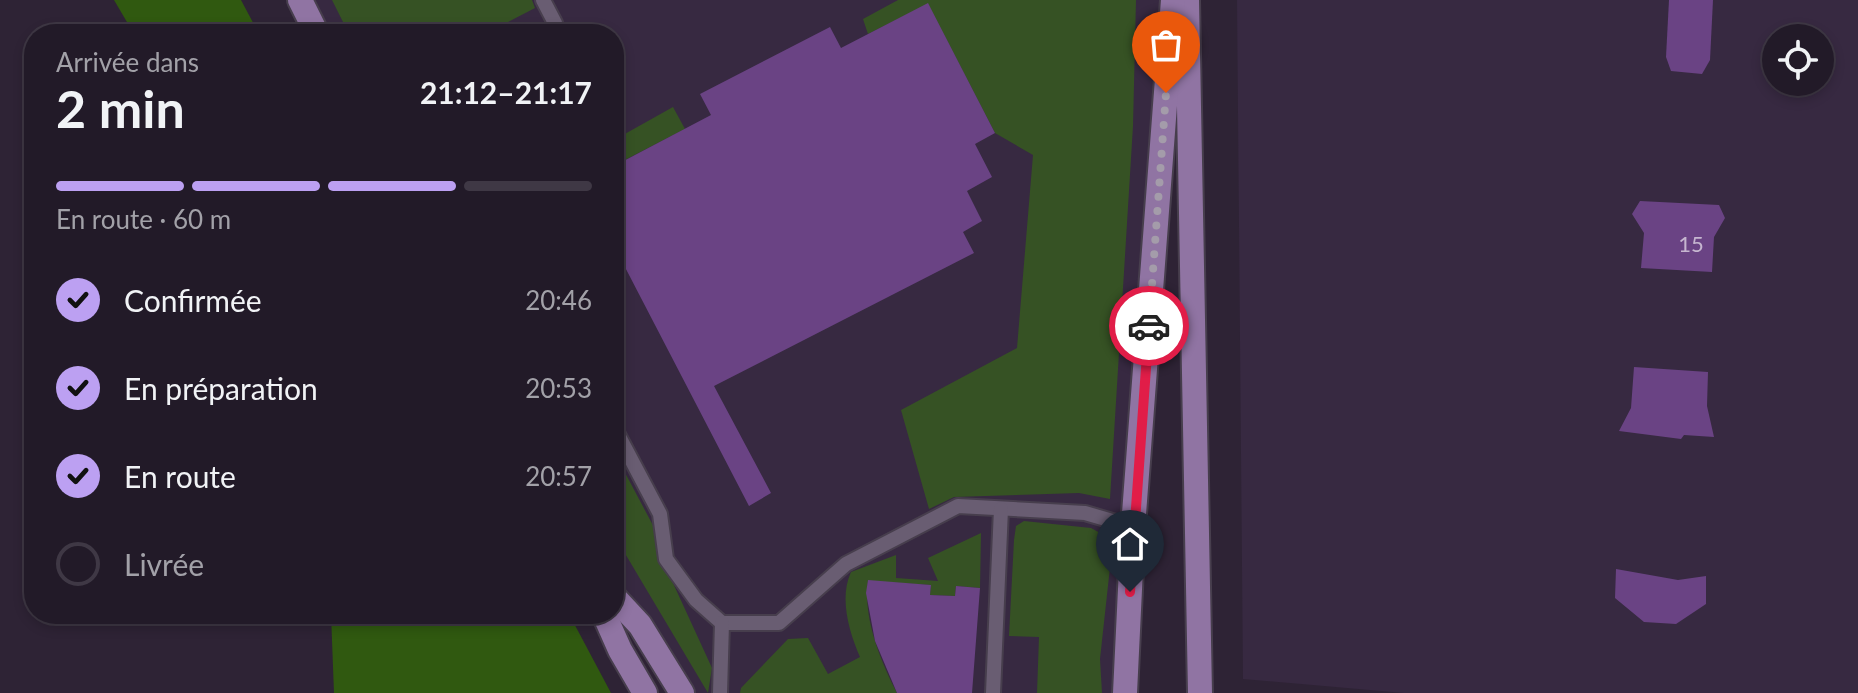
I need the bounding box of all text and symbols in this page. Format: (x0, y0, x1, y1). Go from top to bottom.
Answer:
pin (1132, 11, 1200, 93)
icon: bag (1144, 23, 1188, 67)
map controls (1762, 24, 1834, 96)
button: locate (1762, 24, 1834, 96)
text: Arrivée dans (56, 46, 199, 78)
text: 21:12–21:17 (420, 74, 592, 110)
text: 2 min (56, 77, 185, 139)
text: En route · 60 m (56, 203, 231, 235)
house number: 15 (1678, 230, 1704, 257)
icon: check (56, 278, 100, 322)
text: Confirmée (124, 282, 262, 318)
text: 20:46 (525, 284, 592, 316)
courier (1109, 286, 1189, 366)
icon: car (1127, 304, 1171, 348)
icon: check (56, 366, 100, 410)
text: En préparation (124, 370, 318, 406)
text: 20:53 (525, 372, 592, 404)
icon: check (56, 454, 100, 498)
text: En route (124, 458, 236, 494)
text: 20:57 (525, 460, 592, 492)
pin (1096, 510, 1164, 592)
icon: home (1108, 522, 1152, 566)
text: Livrée (124, 546, 204, 582)

